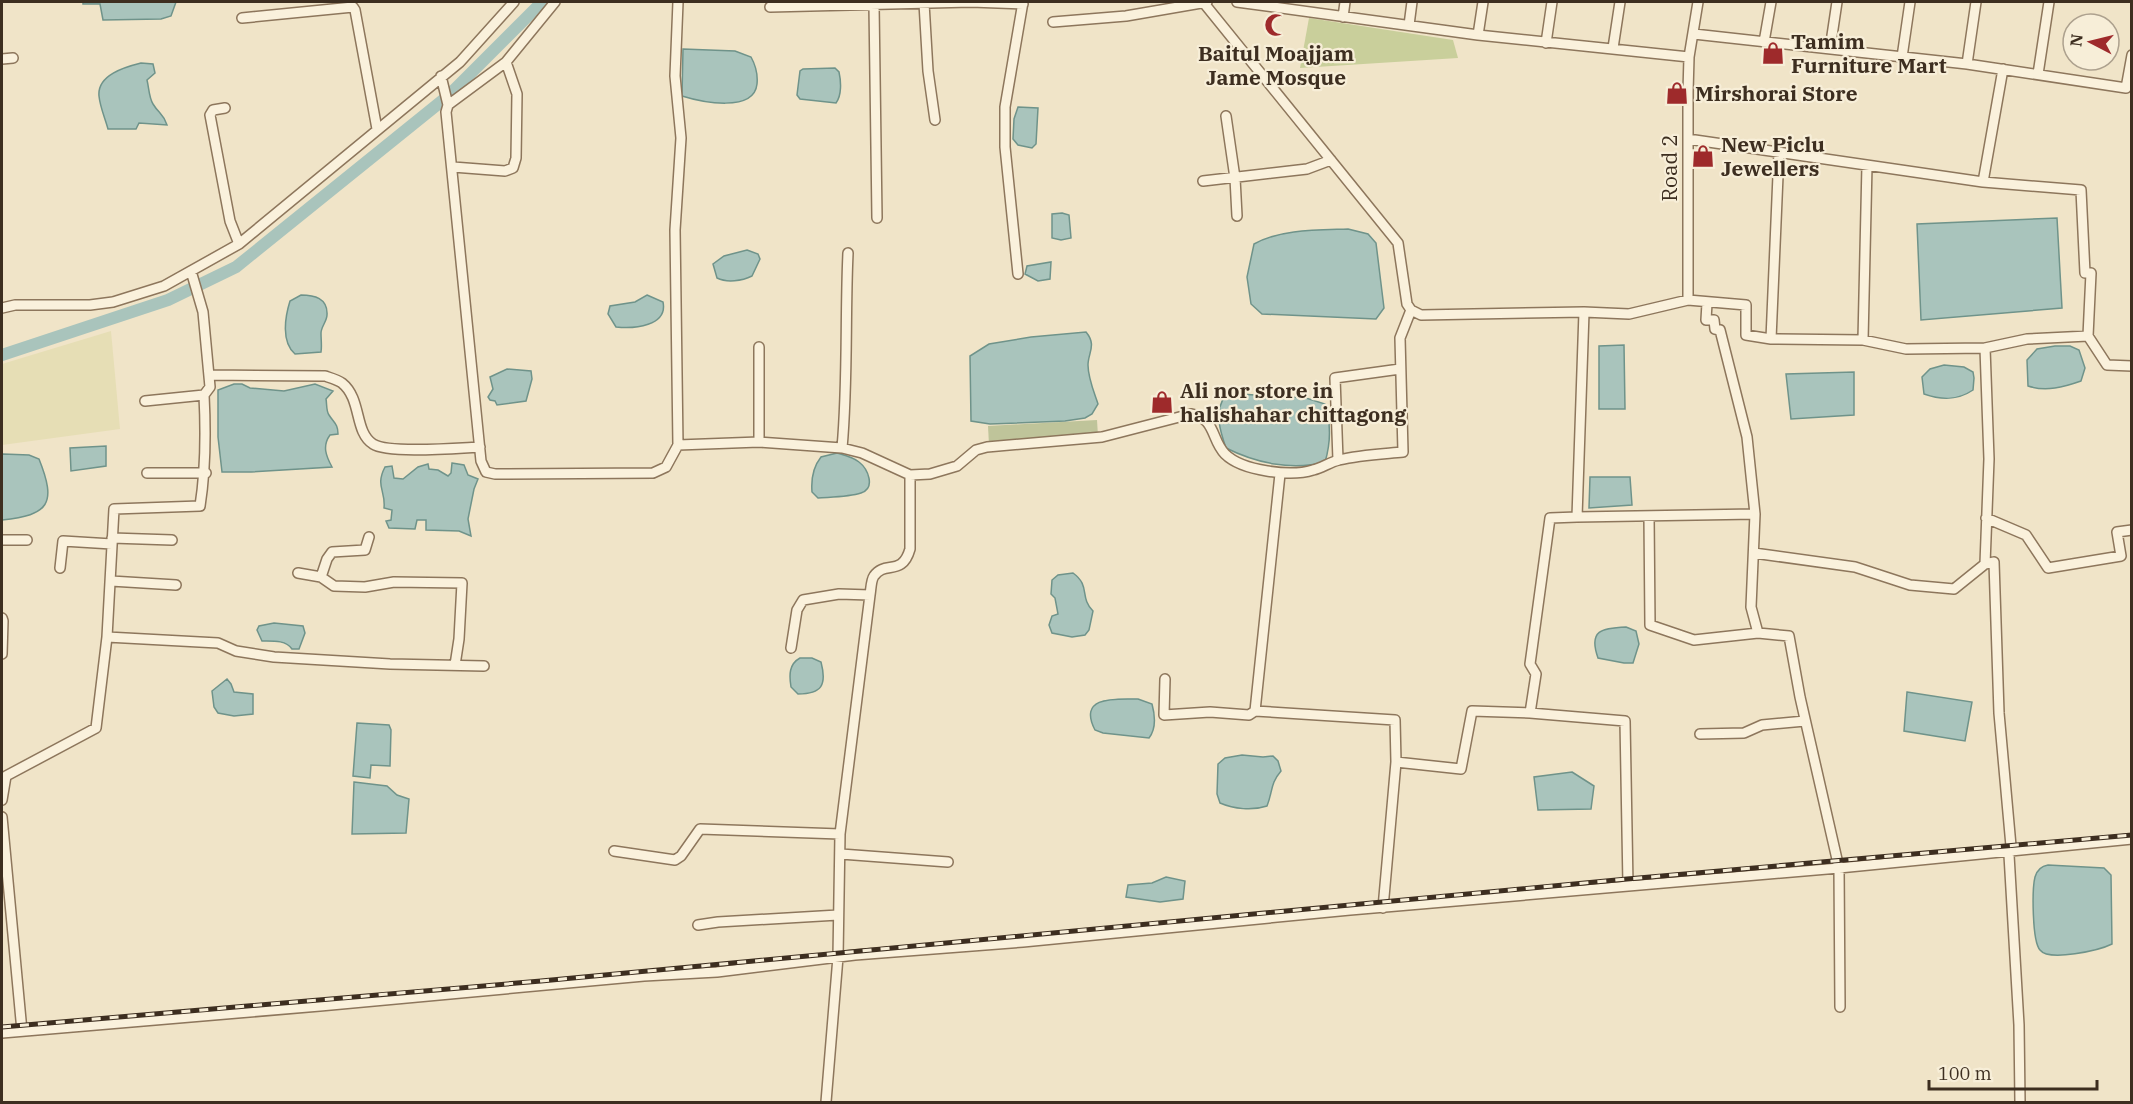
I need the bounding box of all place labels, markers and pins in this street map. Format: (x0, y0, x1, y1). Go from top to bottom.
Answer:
mosque icon: Baitul Moajjam Jame Mosque (1263, 12, 1289, 38)
place label: Tamim Furniture Mart (1791, 27, 1947, 79)
place label: Baitul Moajjam Jame Mosque (1198, 39, 1354, 91)
shop icon: Tamim Furniture Mart (1760, 40, 1786, 66)
place label: Mirshorai Store (1695, 79, 1858, 107)
shop icon: Mirshorai Store (1664, 80, 1690, 106)
place label: New Piclu Jewellers (1721, 130, 1825, 182)
shop icon: New Piclu Jewellers (1690, 143, 1716, 169)
place label: Ali nor store in halishahar chittagong (1180, 376, 1407, 428)
shop icon: Ali nor store in halishahar chittagong (1149, 389, 1175, 415)

